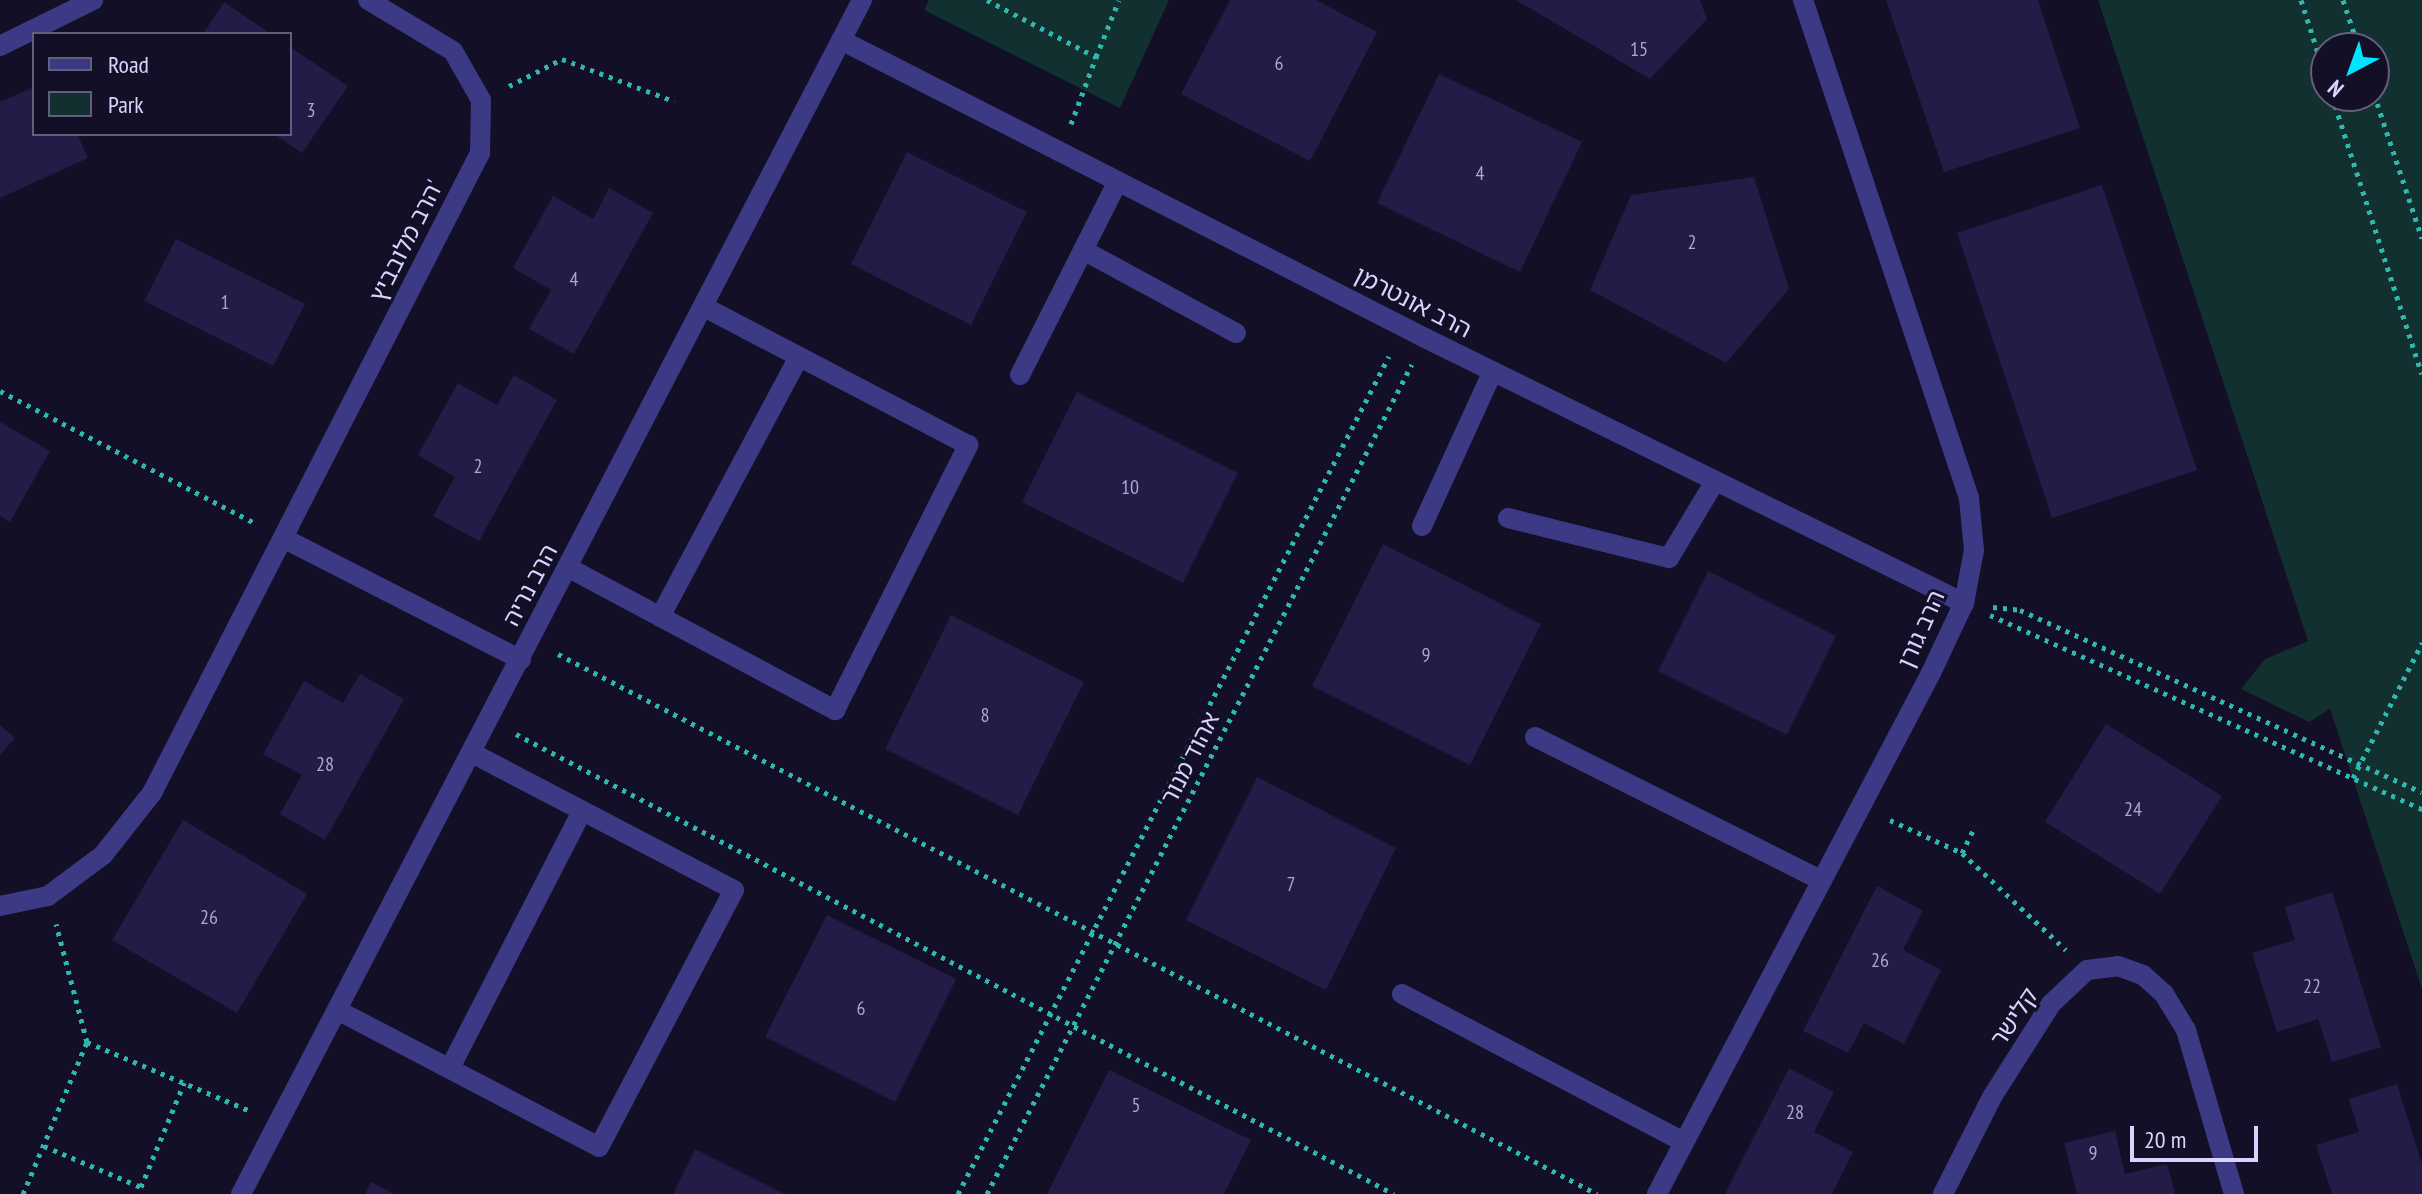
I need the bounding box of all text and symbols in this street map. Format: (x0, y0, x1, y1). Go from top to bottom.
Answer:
legend (32, 32, 292, 136)
north arrow (2310, 32, 2390, 112)
house number: 15 (1630, 37, 1648, 61)
text: Road (108, 49, 149, 80)
house number: 6 (1275, 51, 1283, 75)
text: N (2322, 74, 2349, 103)
text: Park (108, 89, 144, 120)
house number: 3 (307, 98, 315, 122)
house number: 4 (1476, 161, 1484, 185)
street label: הרב מלובביץ' (363, 175, 449, 307)
house number: 2 (1688, 230, 1696, 254)
street label: הרב אונטרמן (1350, 260, 1476, 344)
house number: 4 (570, 267, 578, 291)
house number: 1 (221, 290, 229, 314)
house number: 2 (474, 454, 482, 478)
house number: 10 (1121, 475, 1139, 499)
street label: הרב נריה (496, 539, 564, 631)
street label: הרב גורן (1891, 586, 1951, 672)
house number: 9 (1422, 643, 1430, 667)
house number: 8 (981, 703, 989, 727)
street label: אהוד מנור (1154, 707, 1226, 809)
house number: 28 (316, 752, 334, 776)
house number: 24 (2124, 797, 2142, 821)
house number: 7 (1287, 872, 1295, 896)
house number: 26 (200, 905, 218, 929)
house number: 26 (1871, 948, 1889, 972)
house number: 22 (2303, 974, 2321, 998)
street label: קלישר (1984, 982, 2044, 1052)
house number: 6 (857, 996, 865, 1020)
house number: 5 (1132, 1093, 1140, 1117)
house number: 28 (1786, 1100, 1804, 1124)
scale bar (2134, 1110, 2262, 1160)
text: 20 m (2144, 1124, 2186, 1155)
house number: 9 (2089, 1141, 2097, 1165)

